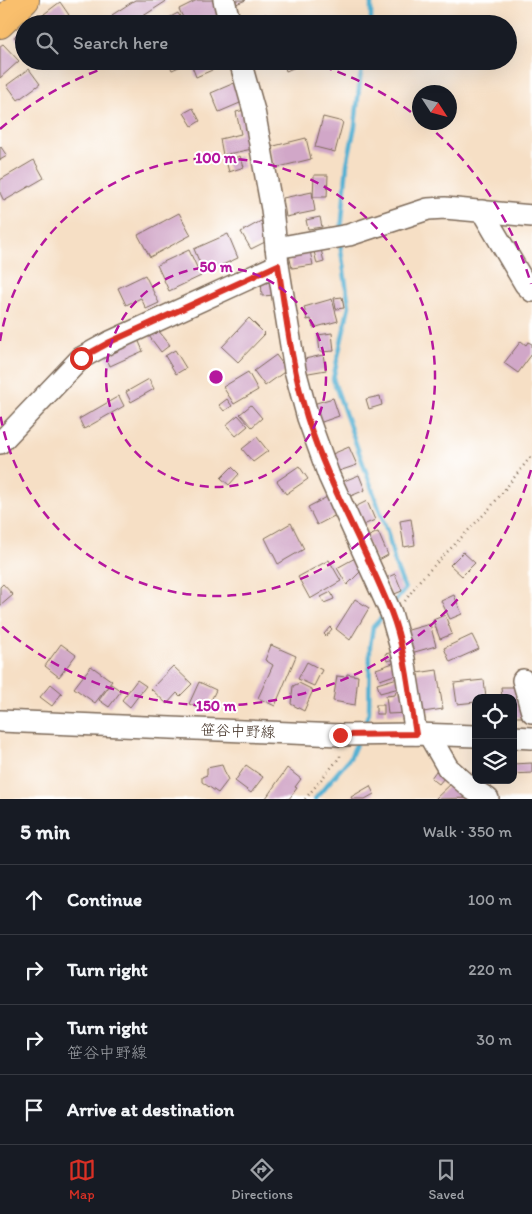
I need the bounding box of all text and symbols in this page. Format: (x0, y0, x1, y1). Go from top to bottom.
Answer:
search box (15, 15, 517, 70)
icon: search (33, 29, 61, 57)
text: Search here (73, 31, 168, 54)
north arrow (412, 85, 457, 130)
text: 100 m (195, 149, 237, 167)
text: 50 m (199, 258, 233, 276)
route start (70, 347, 93, 370)
centre of rings (207, 368, 225, 386)
map controls (472, 694, 517, 784)
button: locate (472, 694, 517, 739)
text: 150 m (196, 697, 236, 715)
street label: 笹谷中野線 (200, 721, 276, 741)
route end (329, 724, 352, 747)
button: layers (472, 739, 517, 784)
text: 5 min (20, 819, 70, 844)
text: Walk · 350 m (423, 822, 512, 841)
icon: ahead (20, 886, 48, 914)
text: Continue (67, 888, 142, 911)
text: 100 m (468, 890, 512, 909)
icon: right (20, 956, 48, 984)
text: Turn right (67, 958, 148, 981)
text: 220 m (468, 960, 512, 979)
text: Turn right (67, 1016, 148, 1039)
icon: right (20, 1026, 48, 1054)
text: 30 m (476, 1030, 512, 1049)
text: 笹谷中野線 (67, 1043, 147, 1062)
icon: arrive (20, 1096, 48, 1124)
text: Arrive at destination (67, 1098, 234, 1121)
tab: Map (68, 1156, 96, 1203)
tab: Directions (231, 1156, 293, 1203)
tab: Saved (428, 1156, 464, 1203)

